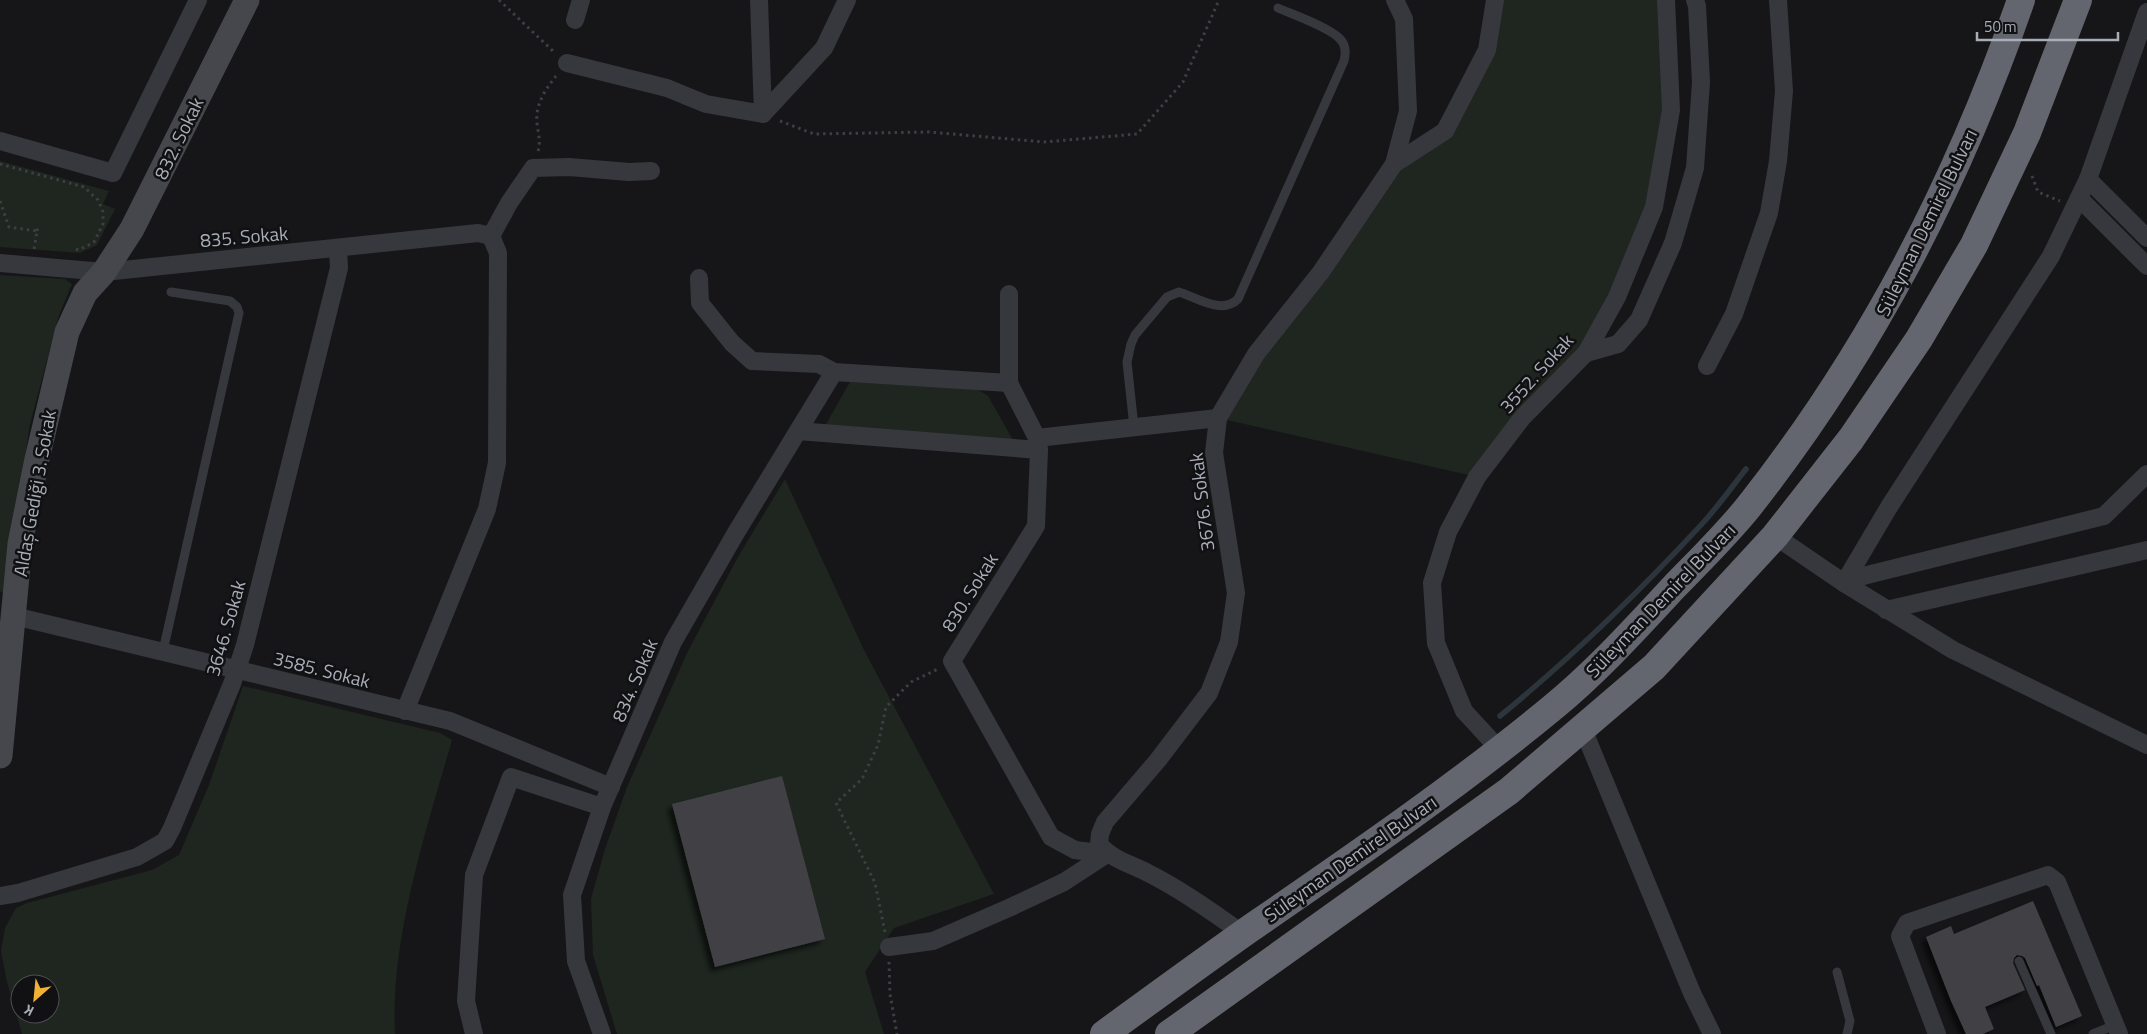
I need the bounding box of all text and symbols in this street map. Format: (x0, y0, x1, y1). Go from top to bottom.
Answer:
scale bar (1977, 10, 2118, 42)
text: 50 m (1984, 15, 2017, 38)
street label: 832. Sokak (146, 92, 210, 184)
street label: Süleyman Demirel Bulvarı (1868, 124, 1984, 320)
street label: 835. Sokak (199, 218, 289, 254)
street label: 3552. Sokak (1492, 327, 1580, 419)
street label: Aldaş Gediği 3. Sokak (5, 407, 63, 579)
street label: 3676. Sokak (1181, 451, 1221, 553)
street label: Süleyman Demirel Bulvarı (1578, 516, 1742, 684)
street label: 830. Sokak (933, 547, 1005, 637)
street label: 3646. Sokak (197, 576, 253, 680)
street label: 834. Sokak (603, 634, 665, 726)
street label: 3585. Sokak (271, 643, 373, 695)
street label: Süleyman Demirel Bulvarı (1258, 787, 1442, 929)
north arrow (10, 974, 60, 1024)
text: K (20, 999, 37, 1022)

